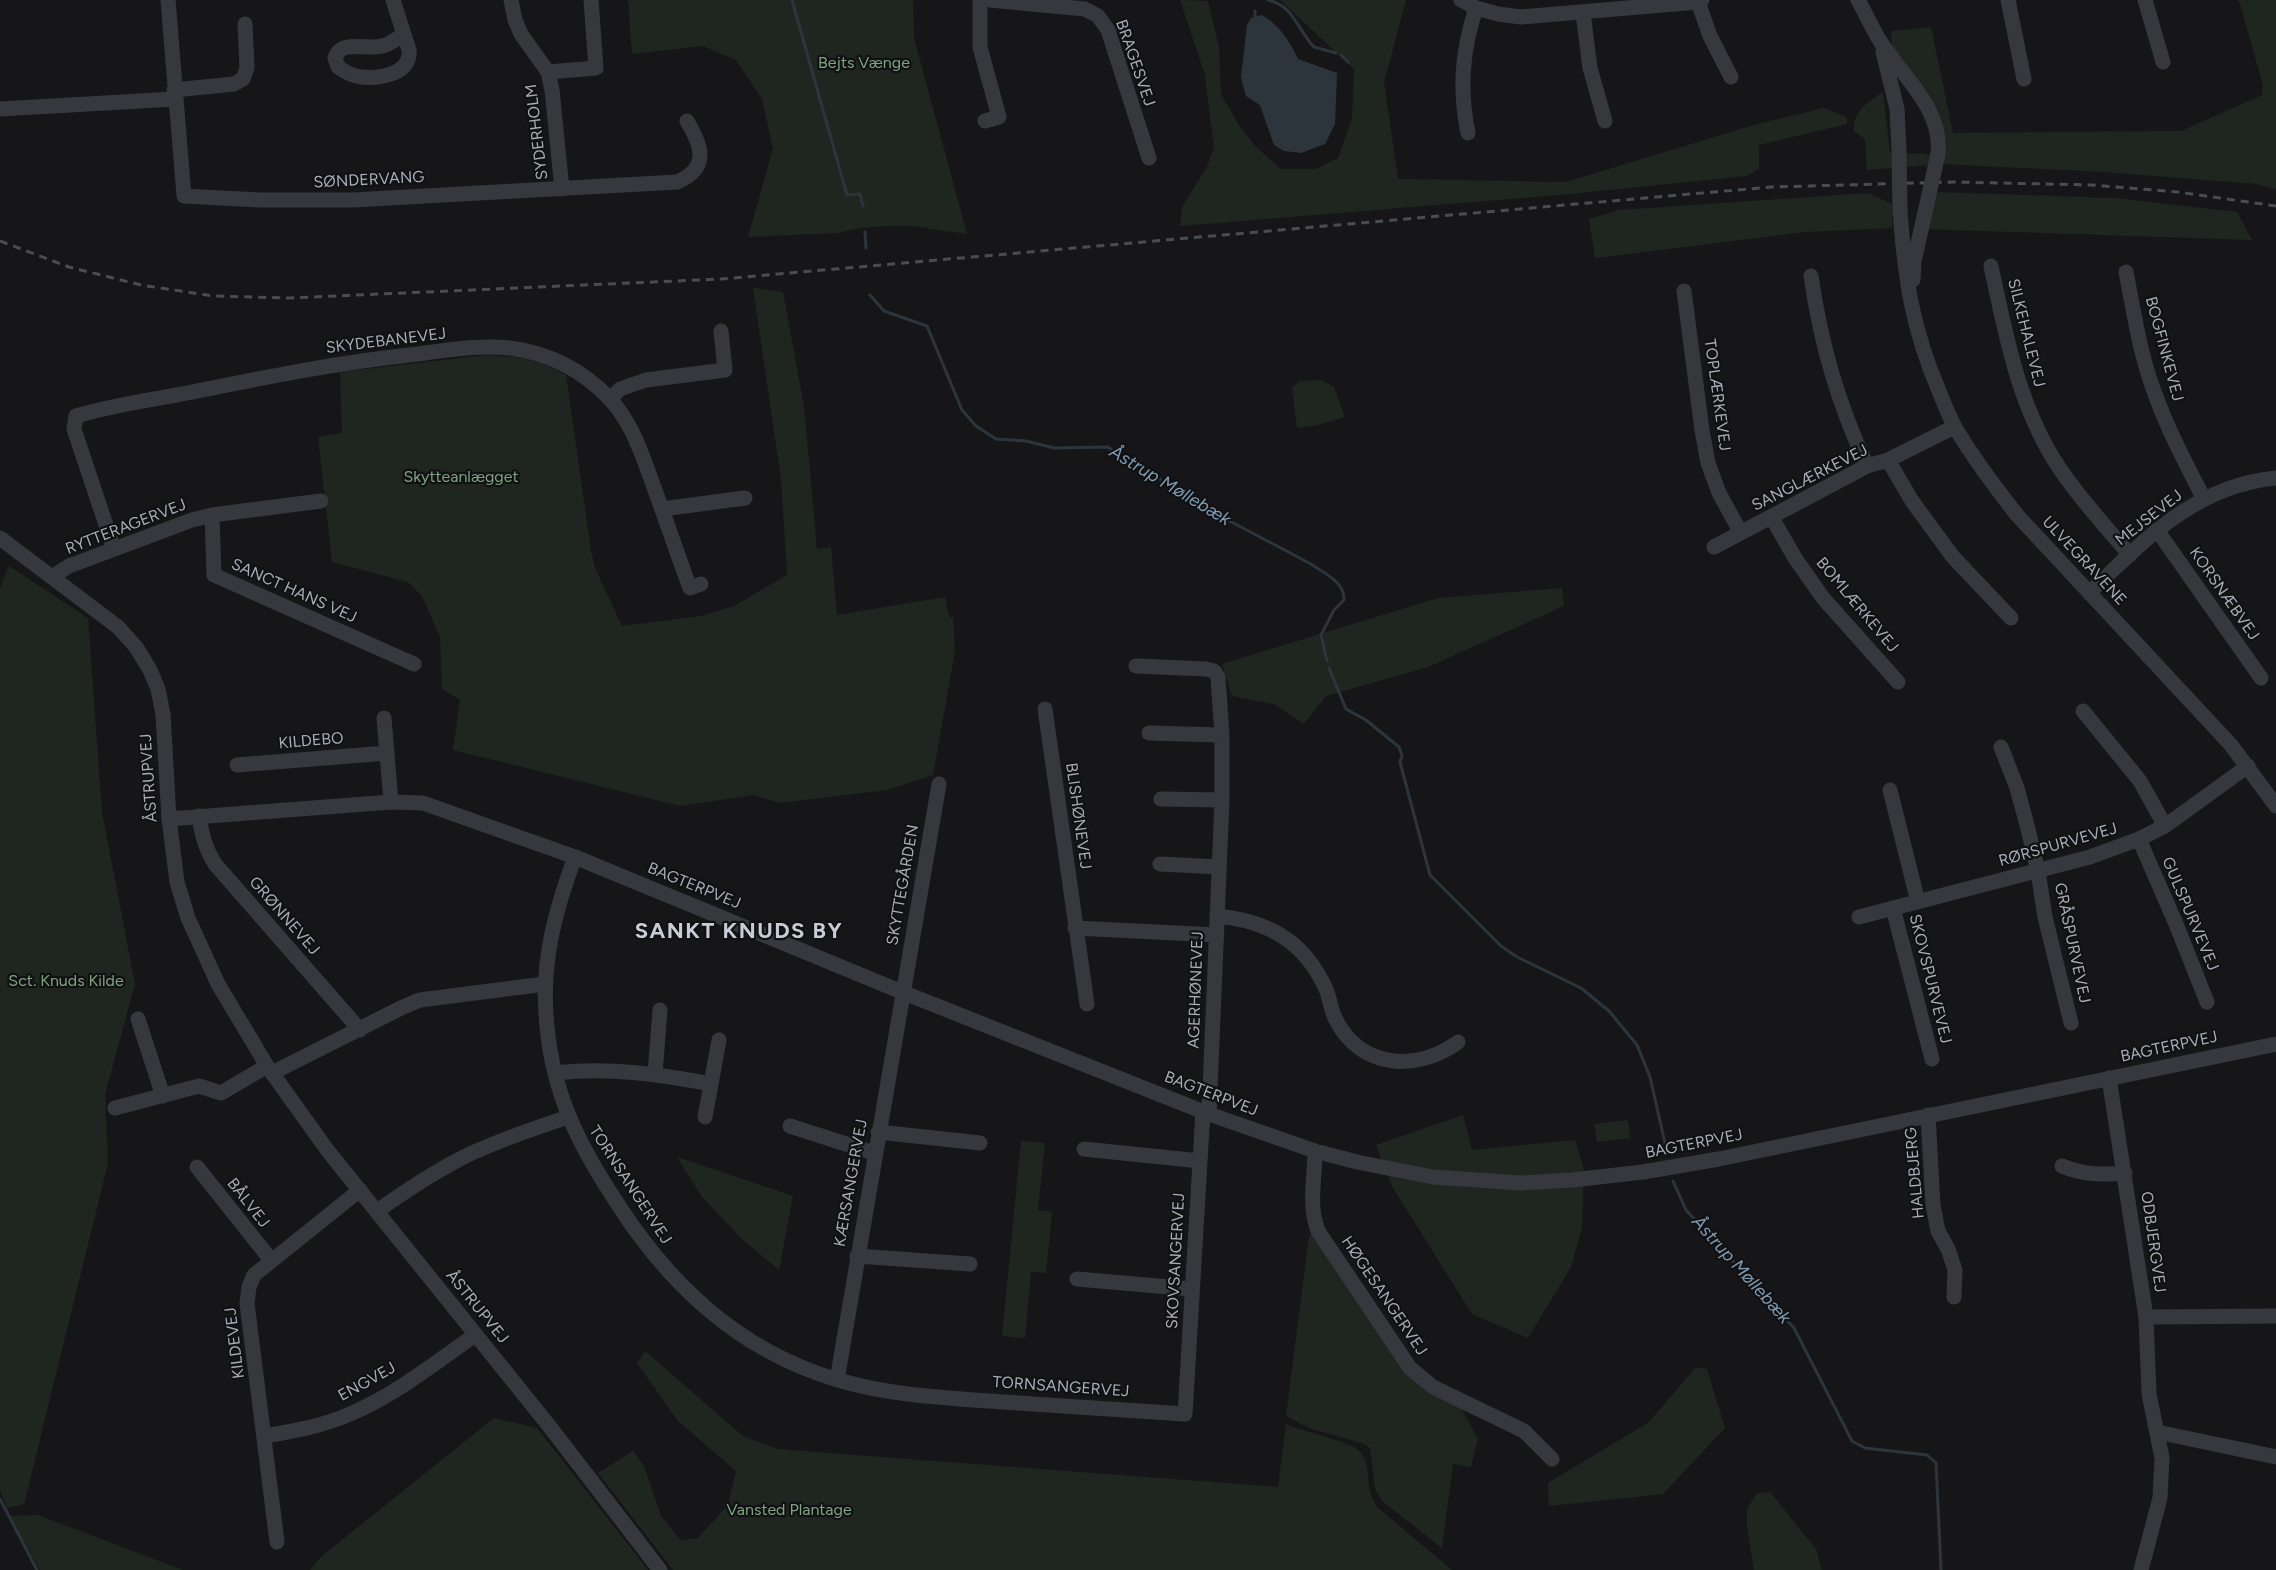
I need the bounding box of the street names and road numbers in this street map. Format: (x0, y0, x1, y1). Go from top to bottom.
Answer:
street label: BRAGESVEJ (1111, 17, 1159, 109)
street label: SYDERHOLM (522, 83, 552, 181)
street label: SØNDERVANG (313, 168, 425, 192)
street label: SILKEHALEVEJ (2003, 277, 2049, 389)
street label: BOGFINKEVEJ (2141, 294, 2187, 404)
street label: SKYDEBANEVEJ (325, 324, 447, 358)
street label: TOPLÆRKEVEJ (1700, 338, 1734, 452)
street label: SANGLÆRKEVEJ (1749, 440, 1871, 516)
street label: MEJSEVEJ (2112, 486, 2186, 550)
street label: RYTTERAGERVEJ (63, 495, 189, 559)
street label: ULVEGRAVENE (2038, 512, 2130, 610)
street label: KORSNÆBVEJ (2185, 544, 2263, 644)
street label: BOMLÆRKEVEJ (1812, 554, 1902, 656)
street label: SANCT HANS VEJ (228, 555, 360, 627)
street label: KILDEBO (278, 729, 344, 753)
street label: ÅSTRUPVEJ (136, 733, 162, 823)
street label: BLISHØNEVEJ (1061, 761, 1095, 871)
street label: RØRSPURVEVEJ (1997, 819, 2119, 871)
street label: SKYTTEGÅRDEN (883, 823, 923, 947)
street label: GULSPURVEVEJ (2157, 854, 2223, 974)
street label: BAGTERPVEJ (645, 859, 743, 913)
street label: GRØNNEVEJ (245, 873, 323, 959)
street label: GRÅSPURVEVEJ (2050, 881, 2094, 1005)
street label: SKOVSPURVEVEJ (1905, 912, 1955, 1046)
street label: AGERHØNEVEJ (1184, 931, 1208, 1049)
street label: BAGTERPVEJ (2119, 1027, 2219, 1067)
street label: BAGTERPVEJ (1161, 1067, 1261, 1121)
street label: KÆRSANGERVEJ (830, 1118, 872, 1248)
street label: TORNSANGERVEJ (585, 1122, 675, 1248)
street label: BAGTERPVEJ (1644, 1125, 1744, 1163)
street label: HALDBJERG (1901, 1126, 1929, 1220)
street label: BÅLVEJ (223, 1174, 273, 1232)
street label: ODBJERGVEJ (2136, 1190, 2170, 1294)
street label: SKOVSANGERVEJ (1163, 1192, 1189, 1330)
street label: HØGESANGERVEJ (1337, 1233, 1431, 1359)
street label: ÅSTRUPVEJ (442, 1266, 512, 1348)
street label: KILDEVEJ (221, 1306, 249, 1380)
street label: ENGVEJ (335, 1358, 399, 1406)
street label: TORNSANGERVEJ (992, 1373, 1130, 1401)

